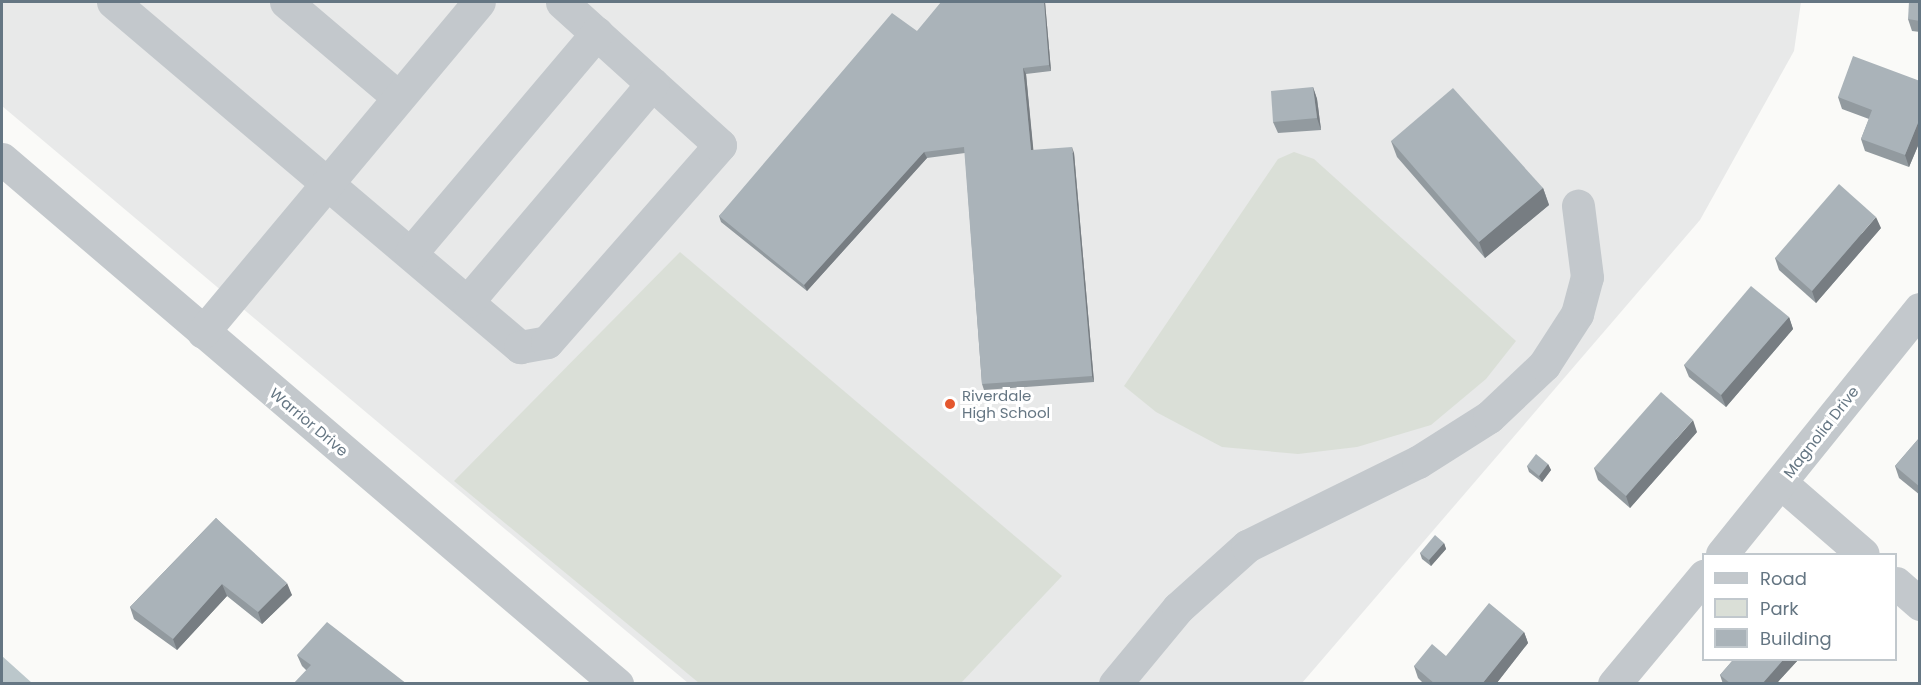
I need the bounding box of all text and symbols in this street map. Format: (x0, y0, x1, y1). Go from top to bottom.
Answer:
street label: Magnolia Drive (1780, 383, 1862, 481)
street label: Warrior Drive (266, 384, 352, 460)
place label: Riverdale High School (962, 386, 1050, 421)
marker: Riverdale High School (943, 397, 957, 411)
legend (1702, 553, 1897, 661)
text: Road (1760, 566, 1807, 591)
text: Park (1760, 596, 1799, 621)
text: Building (1760, 626, 1832, 651)

